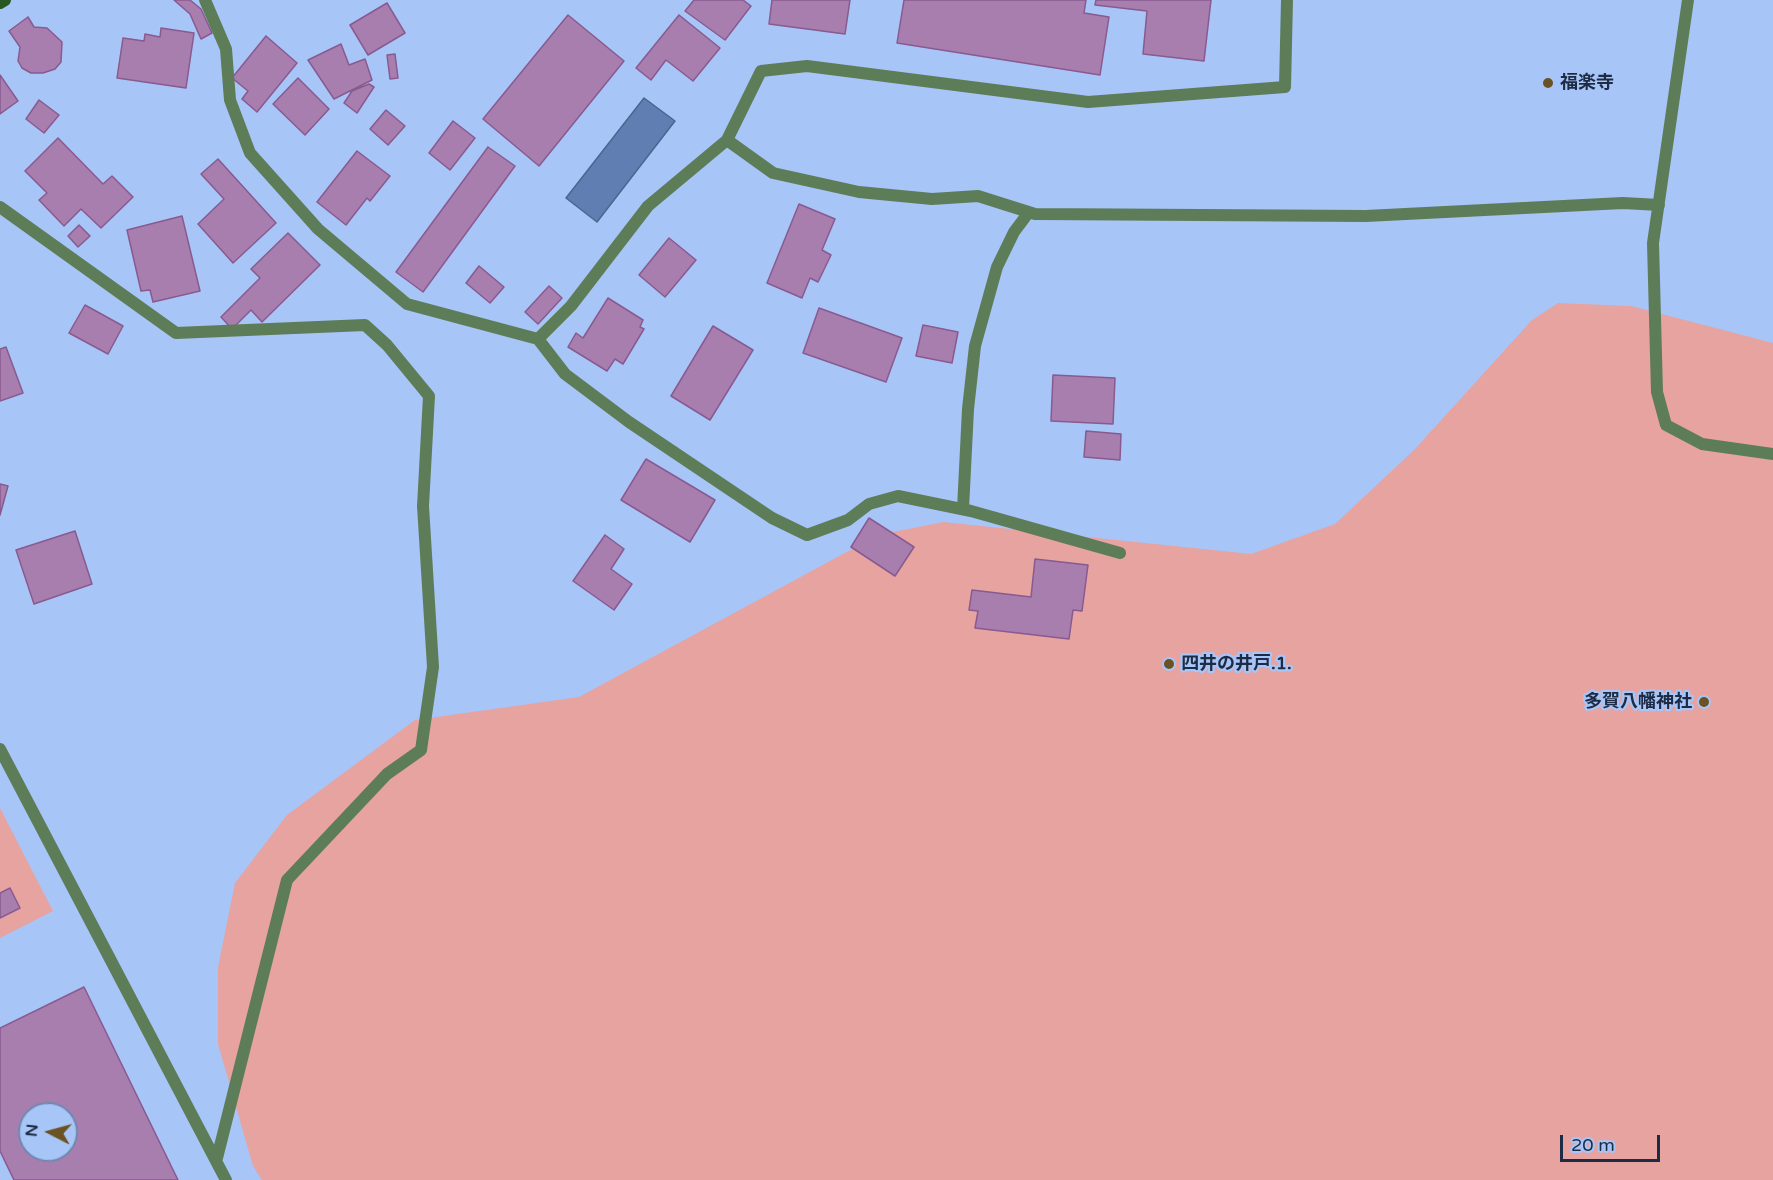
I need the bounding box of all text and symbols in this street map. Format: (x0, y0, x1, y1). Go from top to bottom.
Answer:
place label: 福楽寺 (1560, 72, 1614, 94)
marker: 福楽寺 (1541, 76, 1555, 90)
place label: 四井の井戸.1. (1181, 653, 1292, 675)
marker: 四井の井戸.1. (1162, 657, 1176, 671)
place label: 多賀八幡神社 (1584, 691, 1692, 713)
marker: 多賀八幡神社 (1697, 695, 1711, 709)
north arrow (18, 1102, 78, 1162)
text: N (21, 1123, 43, 1138)
scale bar (1563, 1123, 1664, 1161)
text: 20 m (1571, 1134, 1615, 1156)

